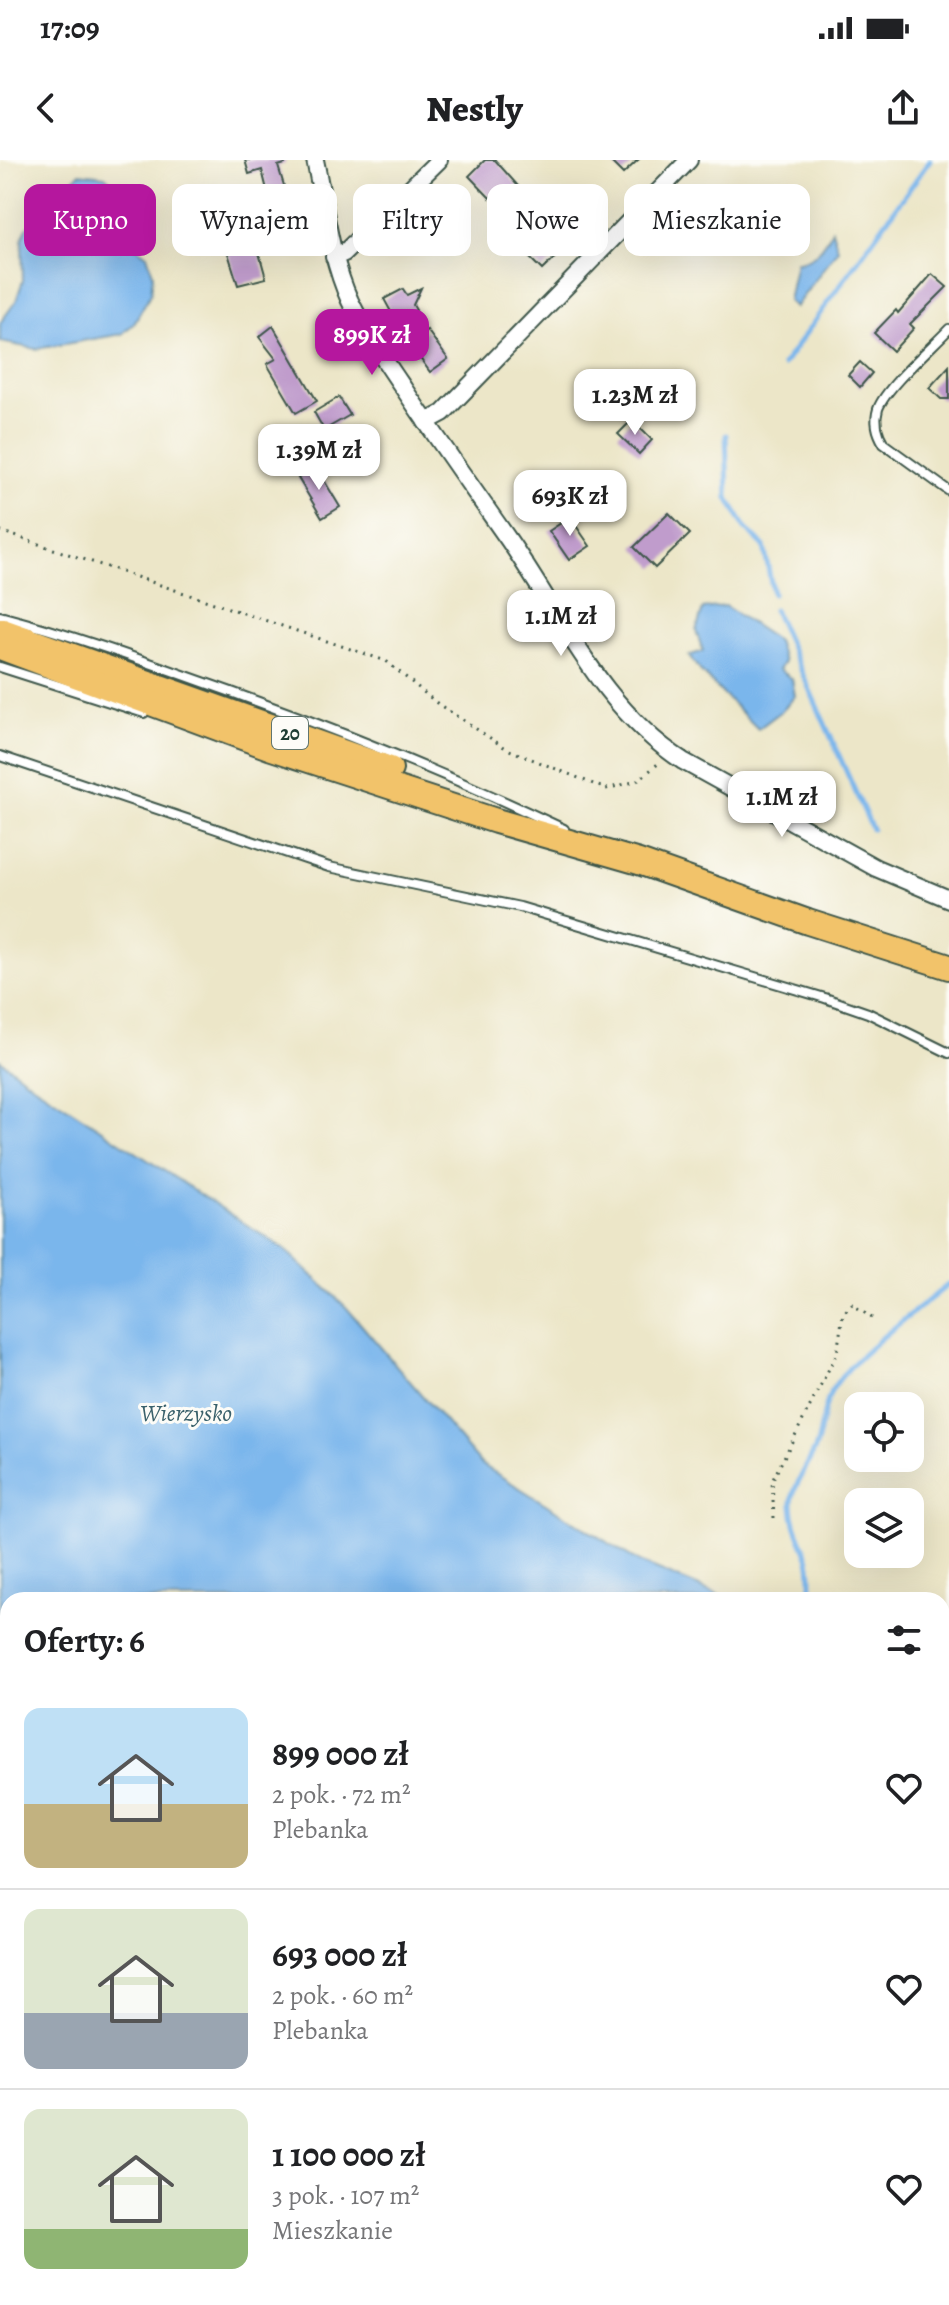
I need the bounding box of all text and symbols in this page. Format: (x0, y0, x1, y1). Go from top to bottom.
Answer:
text: 17:09 (40, 8, 100, 48)
text: Nestly (426, 84, 523, 133)
icon: back (24, 86, 68, 130)
icon: share (881, 86, 925, 130)
chip: Kupno (24, 184, 156, 256)
chip: Wynajem (172, 184, 337, 256)
chip: Filtry (353, 184, 471, 256)
chip: Nowe (487, 184, 608, 256)
chip: Mieszkanie (624, 184, 810, 256)
pin: 899K zł (298, 309, 446, 377)
text: 899K zł (333, 317, 411, 352)
pin: 1.23M zł (552, 369, 718, 437)
text: 1.23M zł (592, 377, 678, 412)
pin: 1.39M zł (236, 424, 402, 492)
text: 1.39M zł (276, 432, 362, 467)
pin: 693K zł (496, 470, 644, 538)
text: 693K zł (532, 478, 608, 513)
pin: 1.1M zł (487, 590, 635, 658)
text: 1.1M zł (525, 598, 597, 633)
road number: 20 (272, 717, 308, 749)
pin: 1.1M zł (708, 771, 856, 839)
text: 1.1M zł (746, 779, 818, 814)
map controls (844, 1392, 924, 1568)
button: locate (844, 1392, 924, 1472)
water label: Wierzysko (140, 1397, 232, 1429)
button: layers (844, 1488, 924, 1568)
text: Oferty: 6 (24, 1617, 145, 1664)
icon: filters (882, 1618, 926, 1662)
text: 899 000 zł (272, 1730, 409, 1777)
icon: home (88, 1740, 184, 1836)
icon: heart (882, 1766, 926, 1810)
text: 2 pok. · 72 m² (272, 1777, 411, 1812)
text: Plebanka (272, 1812, 368, 1847)
text: 693 000 zł (272, 1931, 407, 1978)
icon: home (88, 1941, 184, 2037)
icon: heart (882, 1967, 926, 2011)
text: 2 pok. · 60 m² (272, 1978, 413, 2013)
text: Plebanka (272, 2013, 368, 2048)
text: 1 100 000 zł (272, 2131, 426, 2178)
icon: home (88, 2141, 184, 2237)
icon: heart (882, 2167, 926, 2211)
text: 3 pok. · 107 m² (272, 2178, 419, 2213)
text: Mieszkanie (272, 2213, 393, 2248)

